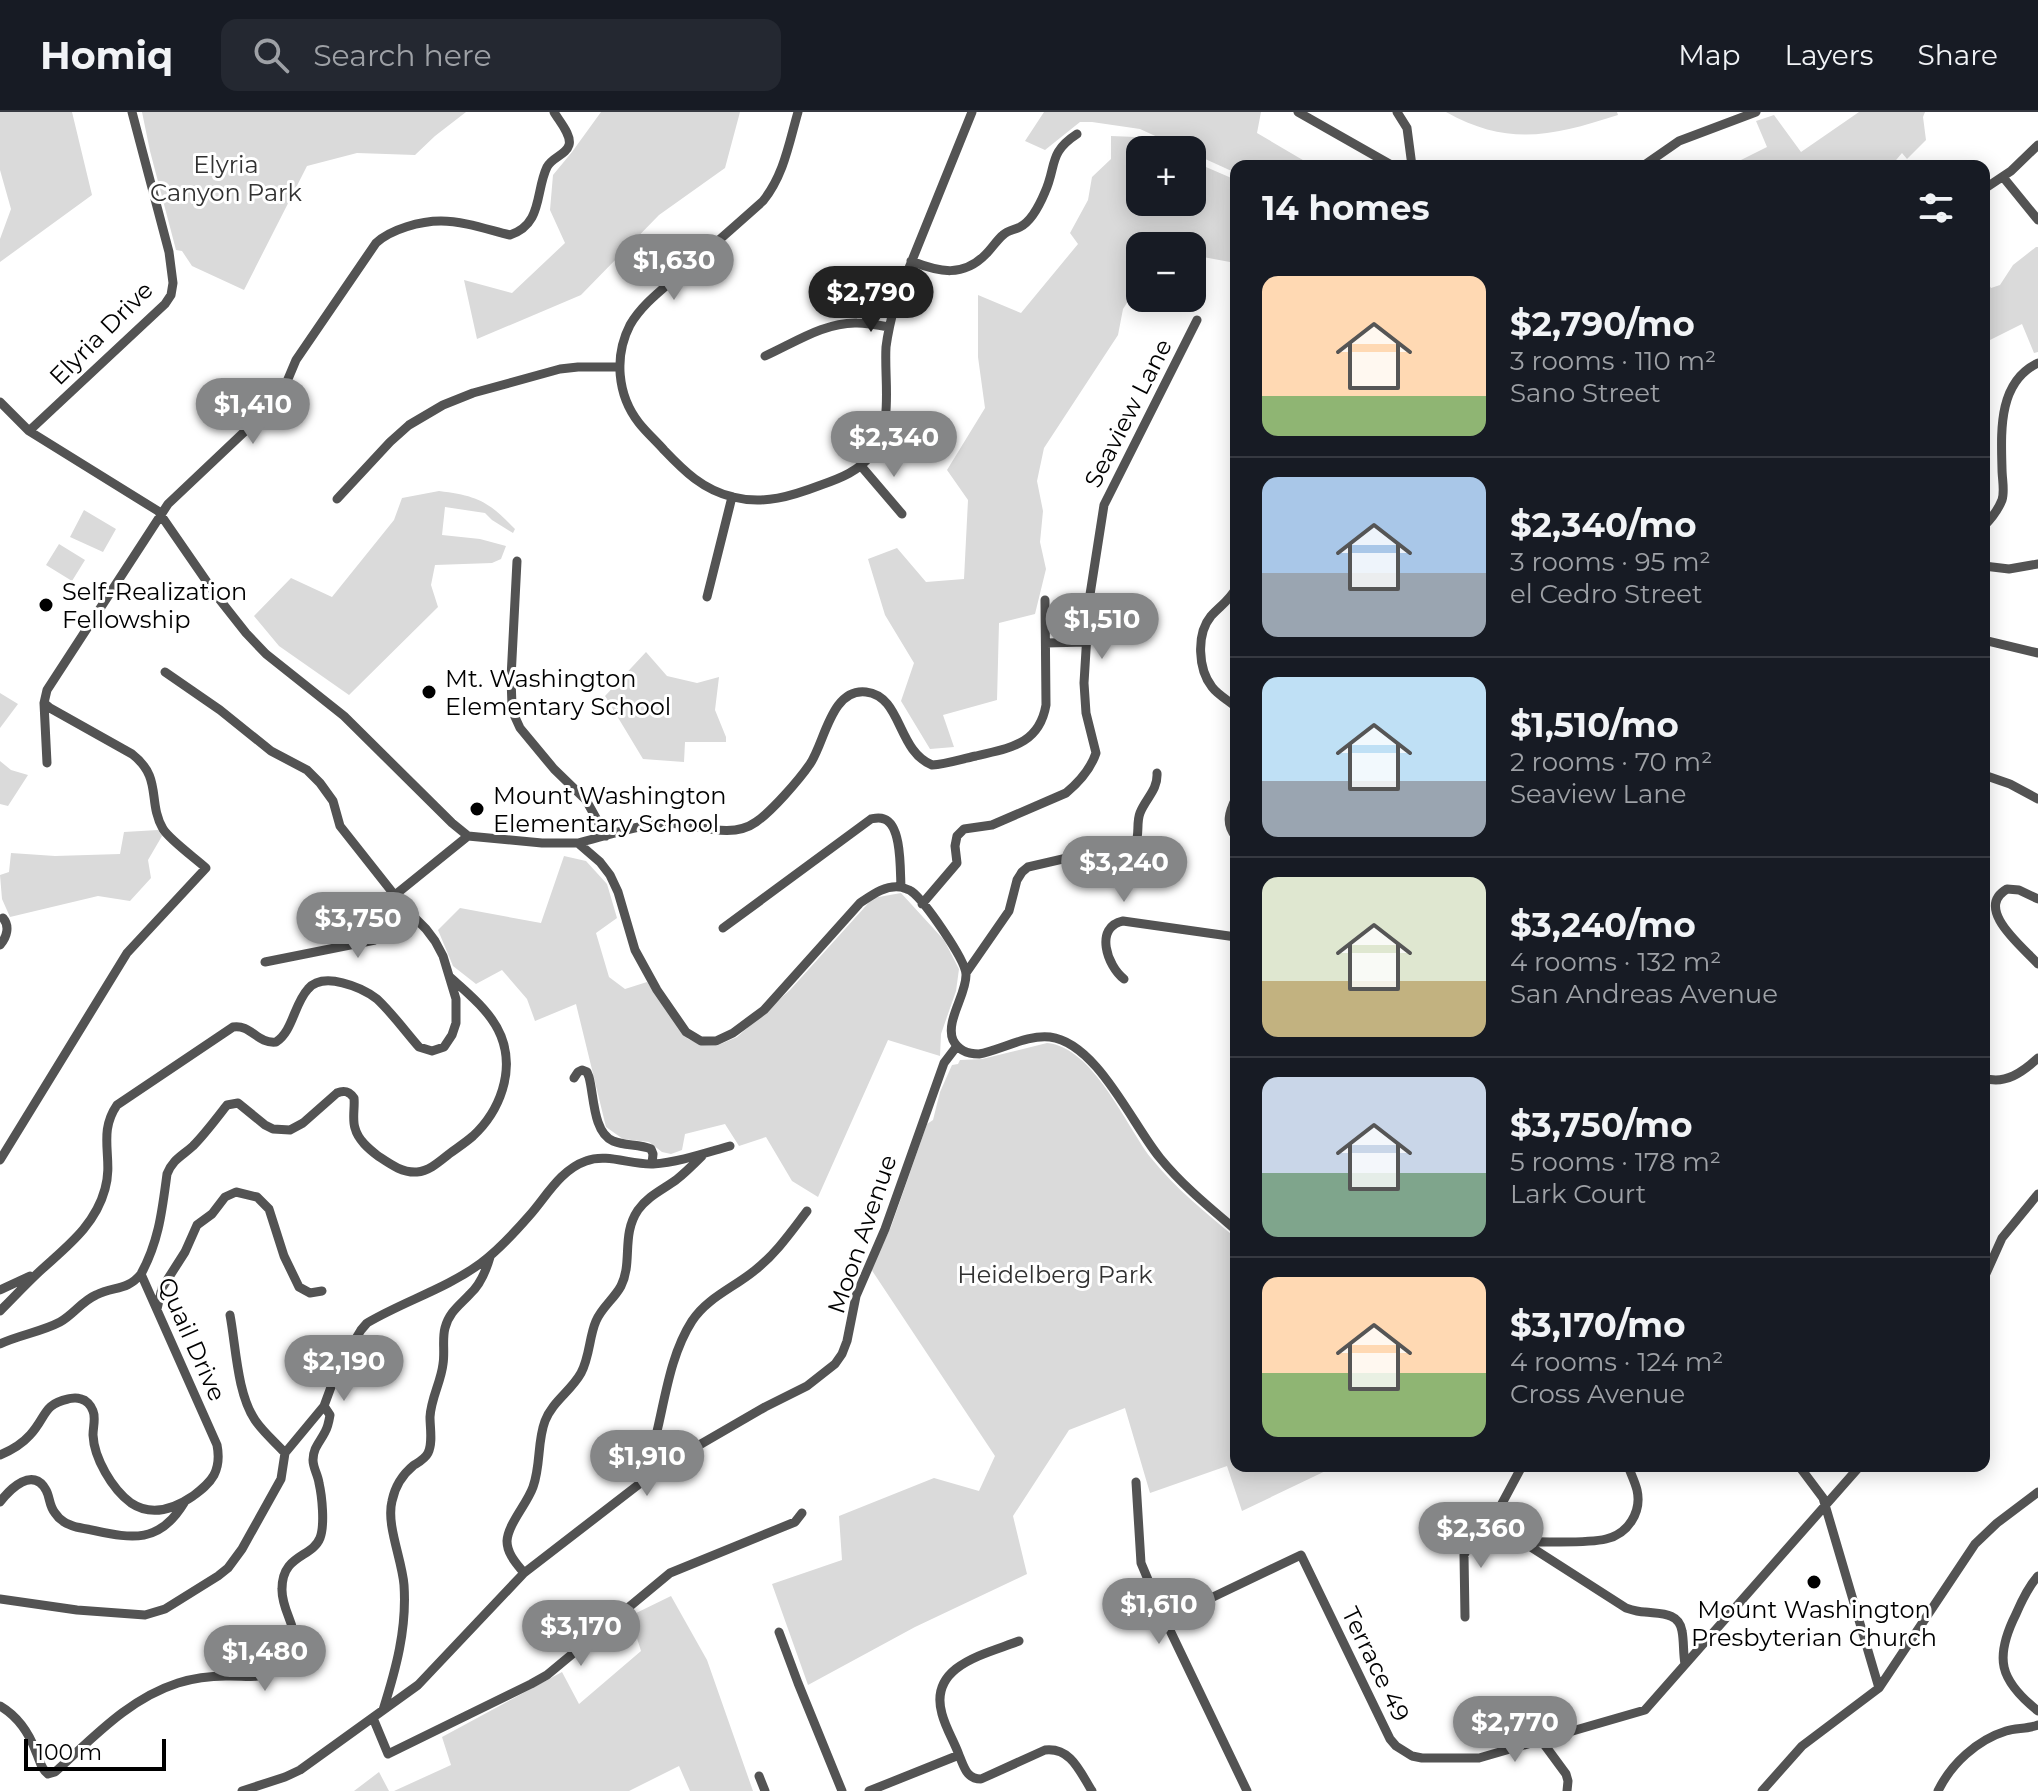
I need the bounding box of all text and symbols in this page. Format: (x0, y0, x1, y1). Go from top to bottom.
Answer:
search box (221, 19, 781, 91)
text: Homiq (40, 32, 173, 79)
icon: search (249, 33, 293, 77)
text: Search here (313, 37, 492, 74)
text: Map (1678, 38, 1741, 72)
text: Layers (1785, 38, 1874, 72)
text: Share (1918, 38, 1998, 72)
map controls (1126, 136, 1206, 312)
button: + (1126, 136, 1206, 216)
park label: Elyria Canyon Park (150, 150, 303, 207)
icon: filters (1914, 186, 1958, 230)
text: 14 homes (1262, 187, 1430, 229)
button: − (1126, 232, 1206, 312)
pin: $1,630 (609, 234, 739, 302)
text: $1,630 (633, 244, 715, 276)
pin: $2,790 (806, 266, 936, 334)
street label: Elyria Drive (43, 275, 159, 391)
text: $2,790 (827, 276, 915, 308)
text: $2,790/mo (1510, 303, 1695, 345)
icon: home (1326, 308, 1422, 404)
street label: Seaview Lane (1078, 334, 1178, 492)
text: 3 rooms · 110 m² (1510, 345, 1716, 377)
text: Sano Street (1510, 377, 1661, 409)
pin: $1,410 (188, 378, 318, 446)
text: $1,410 (214, 388, 292, 420)
pin: $2,340 (829, 411, 959, 479)
text: $2,340 (849, 421, 939, 453)
text: $2,340/mo (1510, 504, 1697, 546)
icon: home (1326, 509, 1422, 605)
text: 3 rooms · 95 m² (1510, 546, 1711, 578)
place label: Self-Realization Fellowship (62, 577, 247, 634)
text: el Cedro Street (1510, 578, 1703, 610)
pin: $1,510 (1037, 593, 1167, 661)
marker: Self-Realization Fellowship (37, 596, 55, 614)
text: $1,510 (1064, 603, 1140, 635)
place label: Mt. Washington Elementary School (445, 664, 671, 721)
marker: Mt. Washington Elementary School (420, 683, 438, 701)
text: $1,510/mo (1510, 704, 1679, 746)
icon: home (1326, 709, 1422, 805)
text: 2 rooms · 70 m² (1510, 746, 1712, 778)
text: Seaview Lane (1510, 778, 1687, 810)
place label: Mount Washington Elementary School (493, 781, 726, 838)
marker: Mount Washington Elementary School (468, 800, 486, 818)
pin: $3,240 (1059, 836, 1189, 904)
text: $3,240 (1079, 846, 1169, 878)
pin: $3,750 (293, 892, 423, 960)
text: $3,750 (314, 902, 402, 934)
text: $3,240/mo (1510, 904, 1696, 946)
icon: home (1326, 909, 1422, 1005)
text: 4 rooms · 132 m² (1510, 946, 1721, 978)
text: San Andreas Avenue (1510, 978, 1778, 1010)
text: $3,750/mo (1510, 1104, 1692, 1146)
icon: home (1326, 1109, 1422, 1205)
text: 5 rooms · 178 m² (1510, 1146, 1721, 1178)
street label: Moon Avenue (821, 1151, 903, 1317)
text: Lark Court (1510, 1178, 1646, 1210)
park label: Heidelberg Park (957, 1260, 1153, 1289)
street label: Quail Drive (152, 1273, 232, 1405)
text: $3,170/mo (1510, 1304, 1685, 1346)
icon: home (1326, 1309, 1422, 1405)
pin: $2,190 (279, 1335, 409, 1403)
text: $2,190 (303, 1345, 385, 1377)
text: 4 rooms · 124 m² (1510, 1346, 1723, 1378)
text: Cross Avenue (1510, 1378, 1685, 1410)
pin: $1,910 (582, 1430, 712, 1498)
text: $1,910 (608, 1440, 686, 1472)
pin: $2,360 (1416, 1502, 1546, 1570)
text: $2,360 (1437, 1512, 1525, 1544)
marker: Mount Washington Presbyterian Church (1805, 1573, 1823, 1591)
pin: $1,610 (1094, 1578, 1224, 1646)
text: $1,610 (1120, 1588, 1198, 1620)
place label: Mount Washington Presbyterian Church (1691, 1595, 1937, 1652)
pin: $3,170 (516, 1600, 646, 1668)
street label: Terrace 49 (1336, 1602, 1416, 1726)
text: $3,170 (540, 1610, 622, 1642)
pin: $1,480 (200, 1625, 330, 1693)
text: $1,480 (222, 1635, 308, 1667)
pin: $2,770 (1450, 1696, 1580, 1764)
text: $2,770 (1471, 1706, 1559, 1738)
scale bar (24, 1735, 166, 1771)
text: 100 m (36, 1739, 102, 1766)

